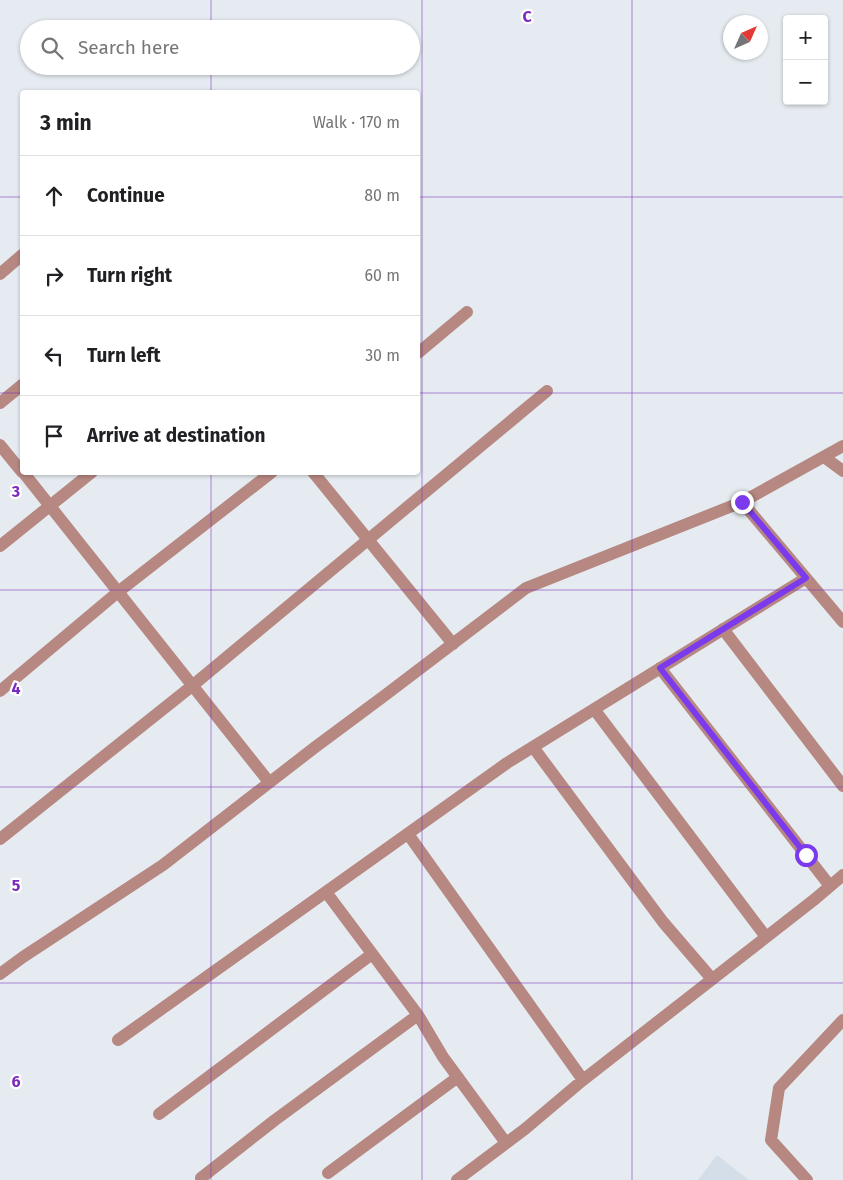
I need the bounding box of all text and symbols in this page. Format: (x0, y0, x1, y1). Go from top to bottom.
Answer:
text: C (522, 7, 532, 26)
north arrow (723, 15, 768, 60)
map controls (783, 15, 828, 105)
button: + (783, 15, 828, 60)
search box (20, 20, 420, 75)
icon: search (38, 34, 66, 62)
text: Search here (78, 36, 179, 59)
button: − (783, 60, 828, 105)
text: 3 min (40, 110, 92, 136)
text: Walk · 170 m (313, 113, 400, 132)
icon: ahead (40, 182, 68, 210)
text: Continue (87, 184, 165, 207)
text: 80 m (364, 186, 400, 205)
icon: right (40, 262, 68, 290)
text: Turn right (87, 264, 172, 287)
text: 60 m (365, 266, 400, 285)
icon: left (40, 342, 68, 370)
text: Turn left (87, 344, 161, 367)
text: 30 m (365, 346, 400, 365)
icon: arrive (40, 422, 68, 450)
text: Arrive at destination (87, 424, 266, 447)
text: 3 (11, 482, 20, 501)
route end (731, 491, 754, 514)
text: 4 (11, 679, 21, 698)
route start (795, 844, 818, 867)
text: 5 (12, 876, 21, 895)
text: 6 (11, 1072, 21, 1091)

